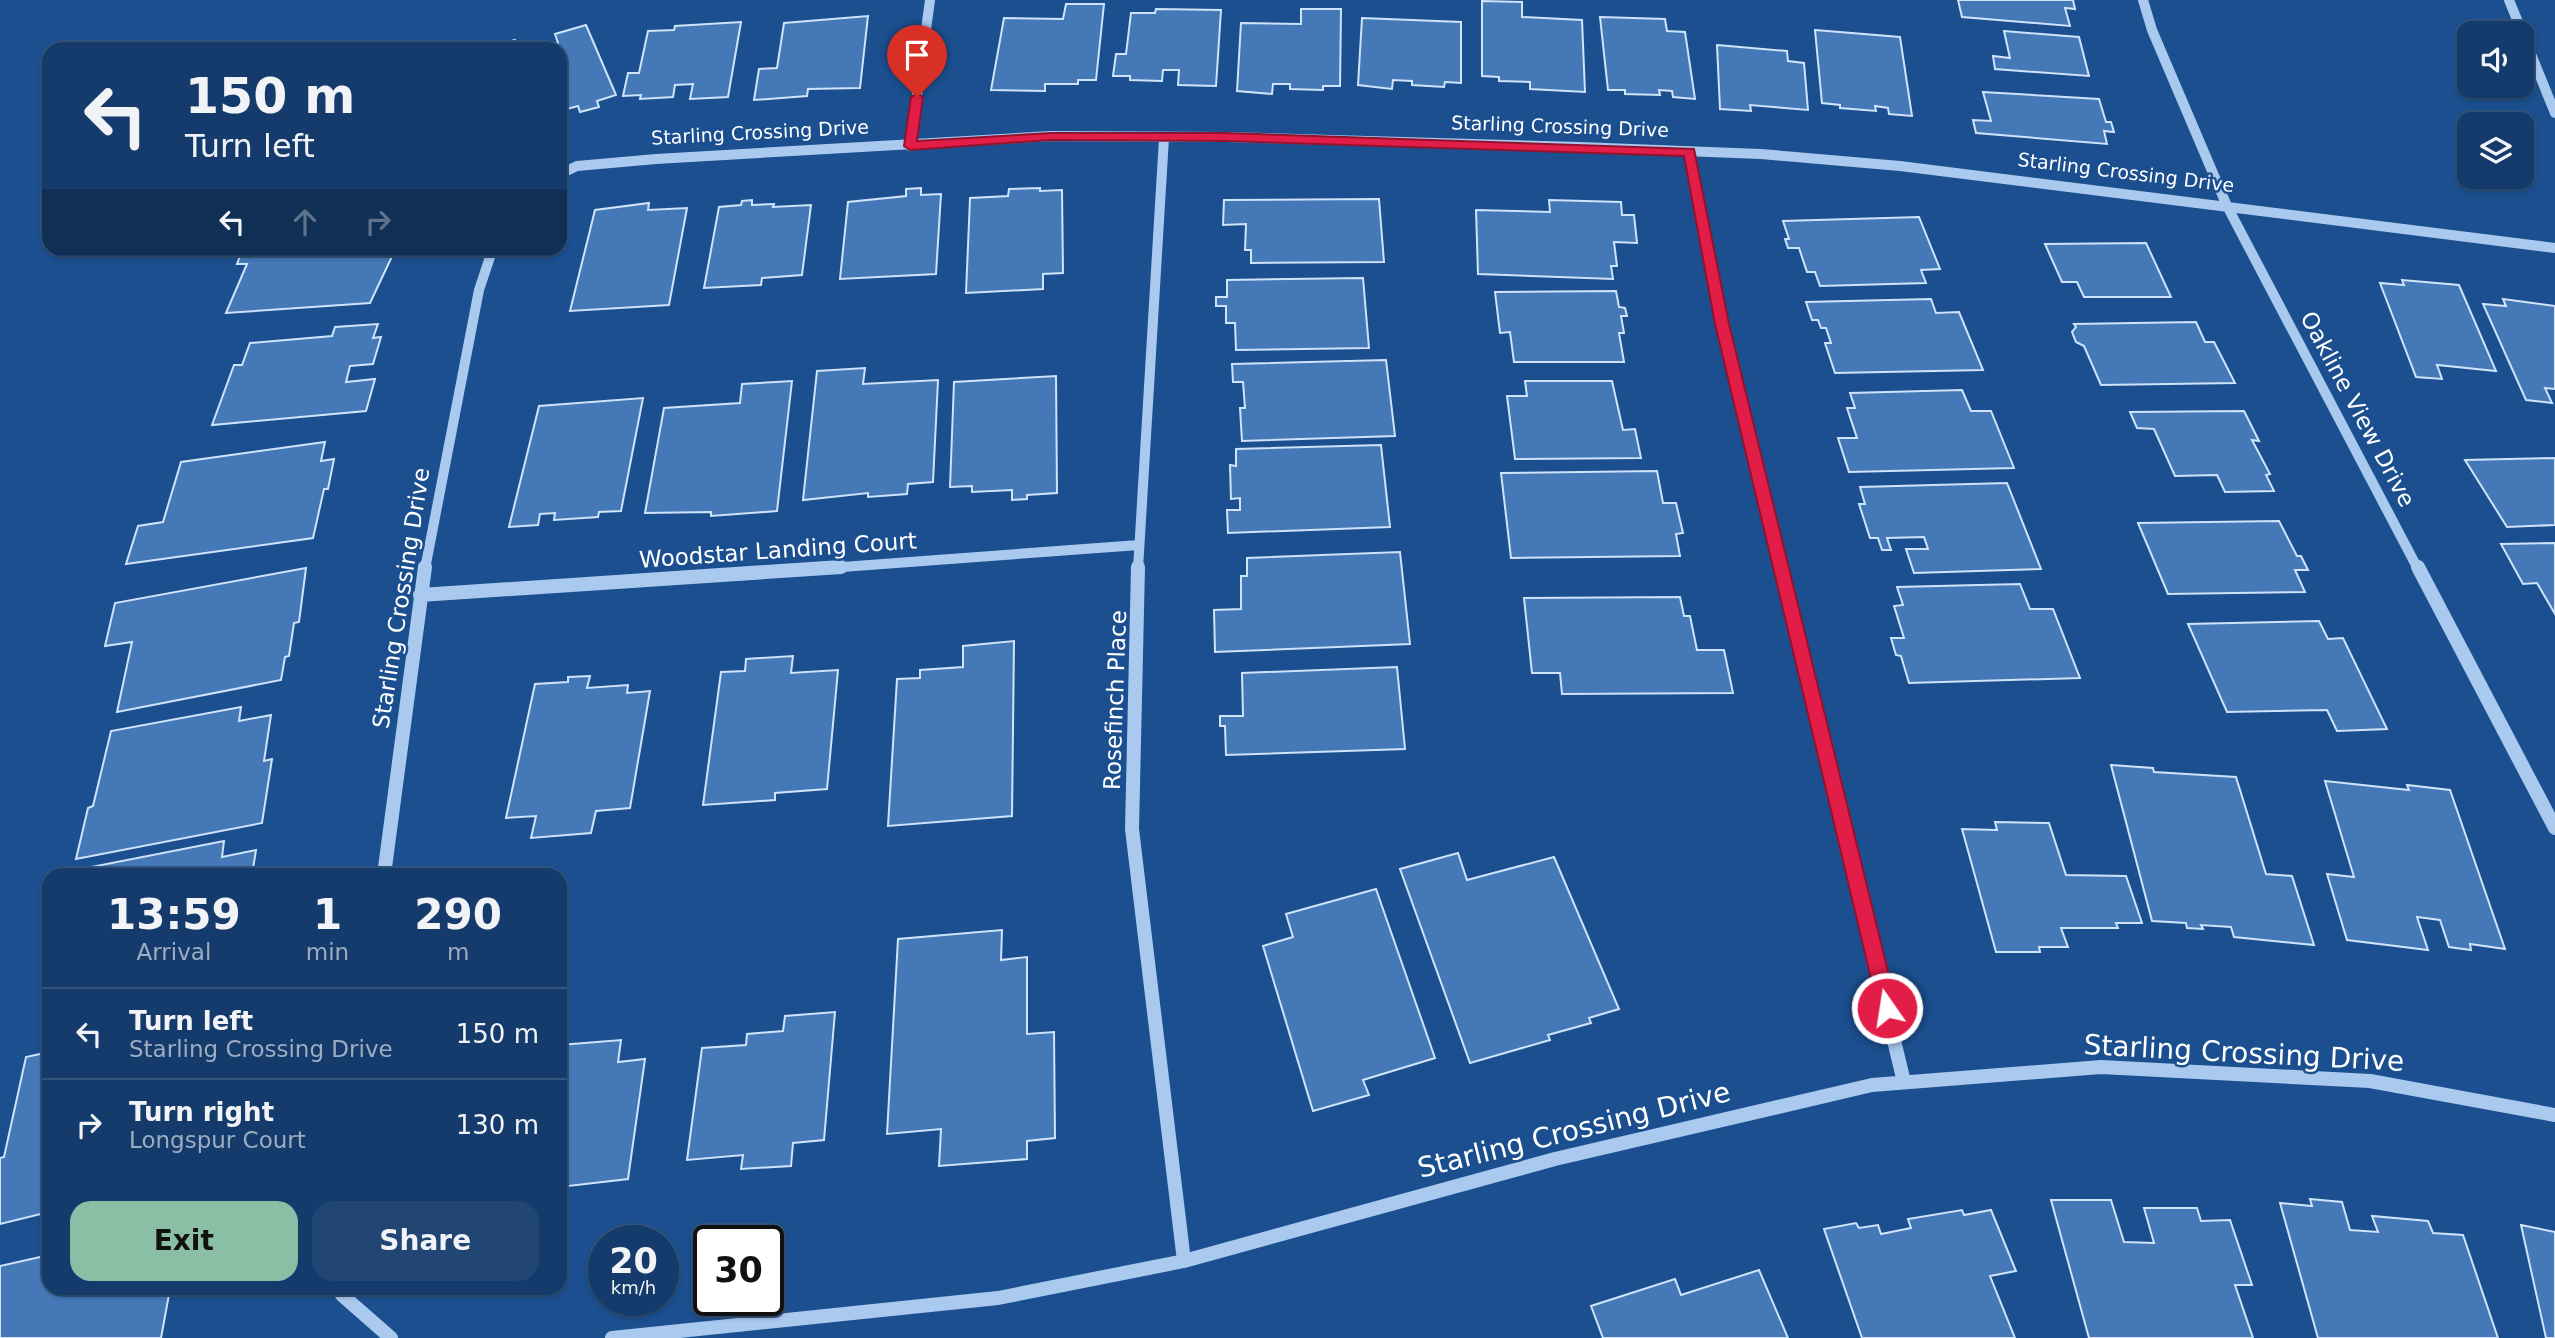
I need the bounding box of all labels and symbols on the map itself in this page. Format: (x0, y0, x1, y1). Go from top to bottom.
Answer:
pin (887, 25, 947, 97)
street label: Starling Crossing Drive (1451, 111, 1669, 141)
street label: Starling Crossing Drive (651, 115, 869, 149)
street label: Starling Crossing Drive (2017, 148, 2235, 196)
street label: Oakline View Drive (2295, 307, 2421, 511)
street label: Starling Crossing Drive (368, 466, 434, 730)
street label: Woodstar Landing Court (638, 527, 918, 573)
street label: Rosefinch Place (1099, 610, 1131, 790)
position arrow (1850, 971, 1924, 1045)
street label: Starling Crossing Drive (2083, 1028, 2405, 1078)
street label: Starling Crossing Drive (1414, 1075, 1734, 1185)
speed limit sign: 30 (693, 1225, 784, 1316)

